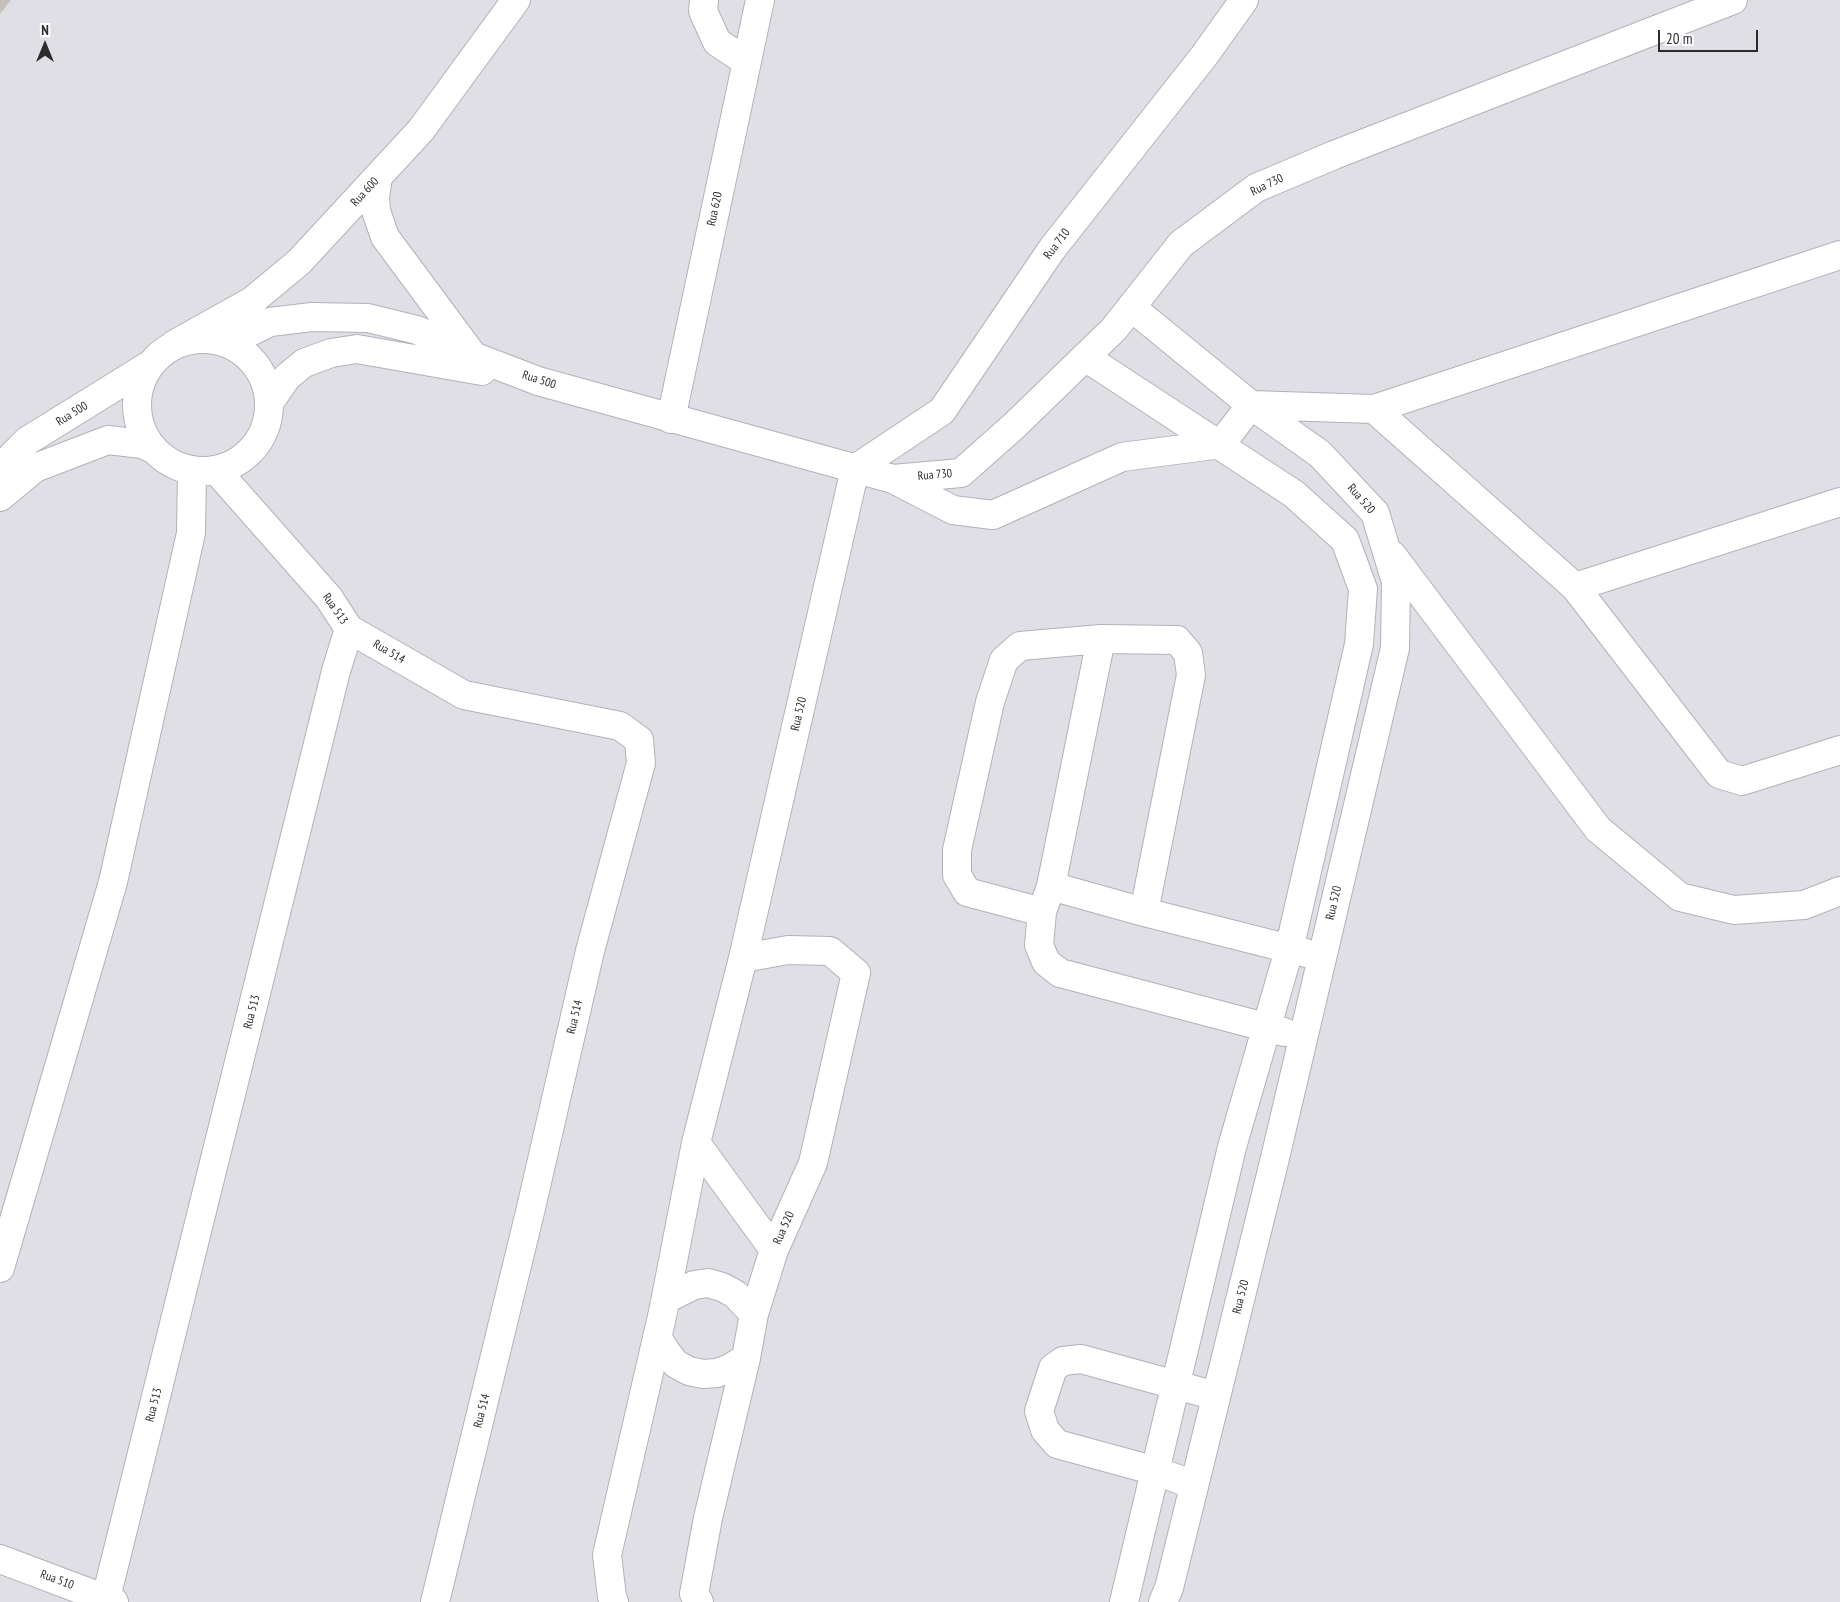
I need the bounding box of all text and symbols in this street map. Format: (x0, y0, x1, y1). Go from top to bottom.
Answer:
north arrow (20, 20, 70, 70)
scale bar (1660, 20, 1760, 52)
text: N (41, 21, 49, 39)
text: 20 m (1666, 29, 1692, 48)
street label: Rua 730 (1248, 171, 1286, 199)
street label: Rua 600 (348, 174, 382, 210)
street label: Rua 620 (704, 191, 726, 227)
street label: Rua 710 (1041, 226, 1073, 262)
street label: Rua 500 (520, 368, 558, 392)
street label: Rua 500 (54, 399, 90, 429)
street label: Rua 730 (917, 466, 953, 484)
street label: Rua 520 (1344, 481, 1378, 517)
street label: Rua 513 (319, 591, 351, 627)
street label: Rua 514 (370, 637, 408, 667)
street label: Rua 520 (788, 696, 810, 732)
street label: Rua 520 (1323, 885, 1345, 921)
street label: Rua 513 (241, 994, 263, 1030)
street label: Rua 514 (564, 999, 586, 1035)
street label: Rua 520 (770, 1209, 798, 1247)
street label: Rua 520 (1230, 1279, 1252, 1315)
street label: Rua 513 (143, 1387, 165, 1423)
street label: Rua 514 (471, 1393, 493, 1429)
street label: Rua 510 (38, 1567, 76, 1593)

